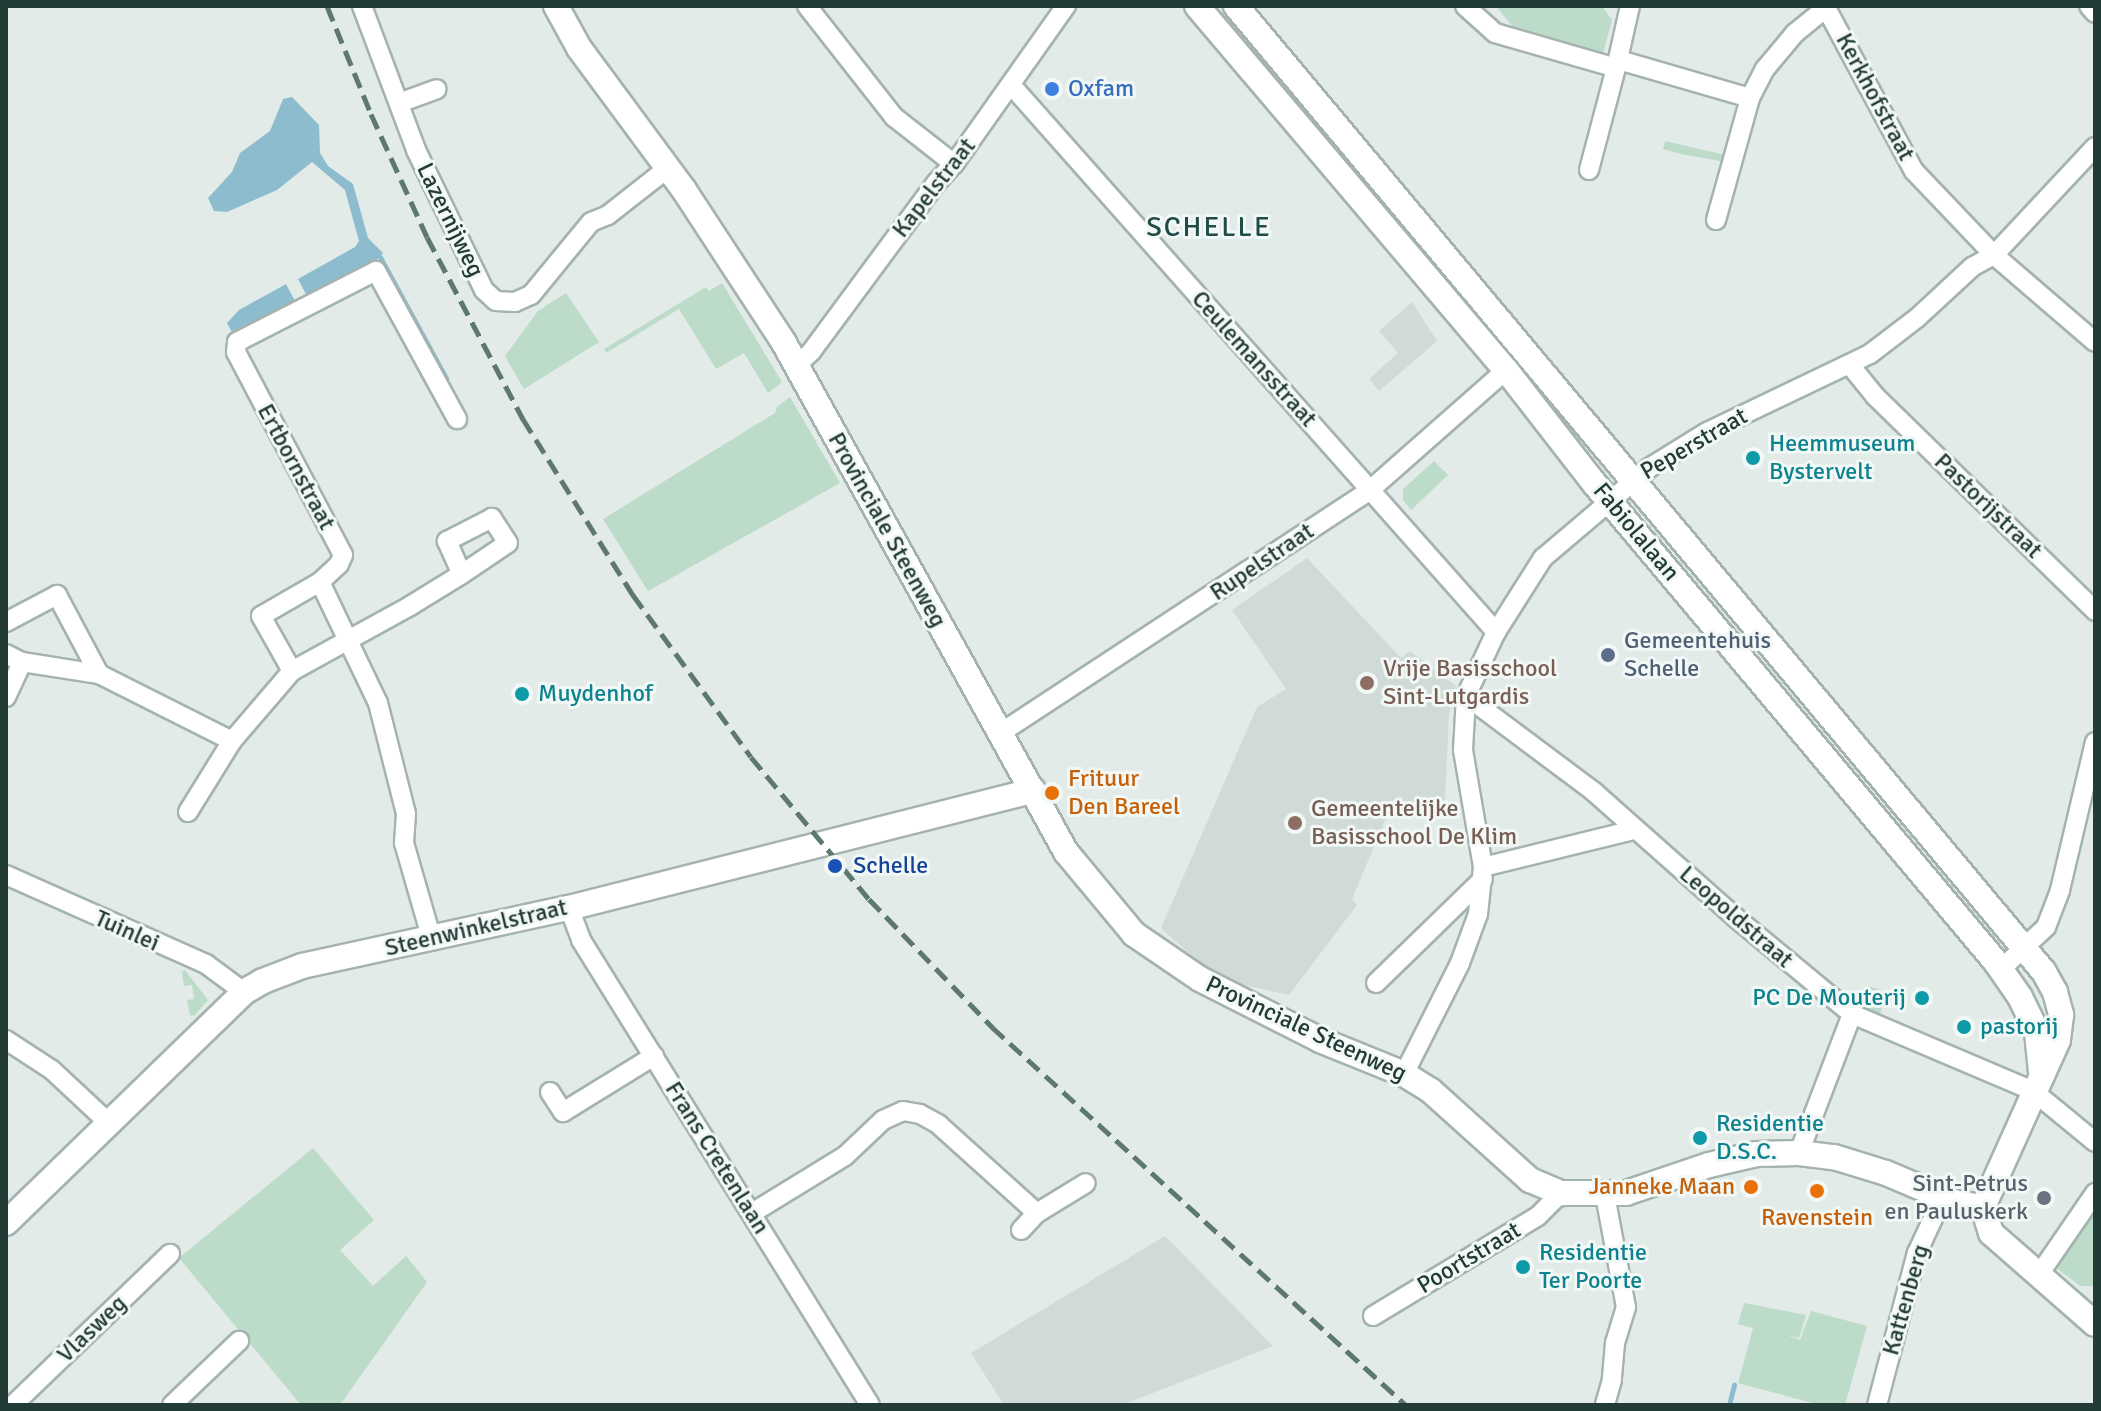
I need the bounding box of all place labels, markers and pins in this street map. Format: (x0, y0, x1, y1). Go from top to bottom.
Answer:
place label: Oxfam (1068, 75, 1134, 103)
marker: Oxfam (1043, 80, 1061, 98)
place label: Heemmuseum Bystervelt (1769, 430, 1915, 486)
marker: Heemmuseum Bystervelt (1744, 449, 1762, 467)
place label: Gemeentehuis Schelle (1624, 627, 1771, 683)
marker: Gemeentehuis Schelle (1599, 646, 1617, 664)
place label: Vrije Basisschool Sint-Lutgardis (1383, 655, 1557, 711)
marker: Vrije Basisschool Sint-Lutgardis (1358, 674, 1376, 692)
place label: Muydenhof (538, 680, 653, 708)
marker: Muydenhof (513, 685, 531, 703)
place label: Frituur Den Bareel (1068, 765, 1180, 821)
marker: Frituur Den Bareel (1043, 784, 1061, 802)
place label: Gemeentelijke Basisschool De Klim (1311, 795, 1517, 851)
marker: Gemeentelijke Basisschool De Klim (1286, 814, 1304, 832)
place label: Schelle (853, 852, 928, 880)
marker: Schelle (824, 855, 846, 877)
place label: PC De Mouterij (1752, 984, 1906, 1012)
marker: PC De Mouterij (1913, 989, 1931, 1007)
place label: pastorij (1980, 1013, 2058, 1041)
marker: pastorij (1955, 1018, 1973, 1036)
place label: Residentie D.S.C. (1716, 1110, 1824, 1166)
marker: Residentie D.S.C. (1691, 1129, 1709, 1147)
place label: Sint-Petrus en Pauluskerk (1884, 1170, 2028, 1226)
place label: Janneke Maan (1589, 1173, 1735, 1201)
marker: Janneke Maan (1742, 1178, 1760, 1196)
marker: Ravenstein (1808, 1182, 1826, 1200)
marker: Sint-Petrus en Pauluskerk (2035, 1189, 2053, 1207)
place label: Ravenstein (1761, 1204, 1873, 1232)
place label: Residentie Ter Poorte (1539, 1239, 1647, 1295)
marker: Residentie Ter Poorte (1514, 1258, 1532, 1276)

